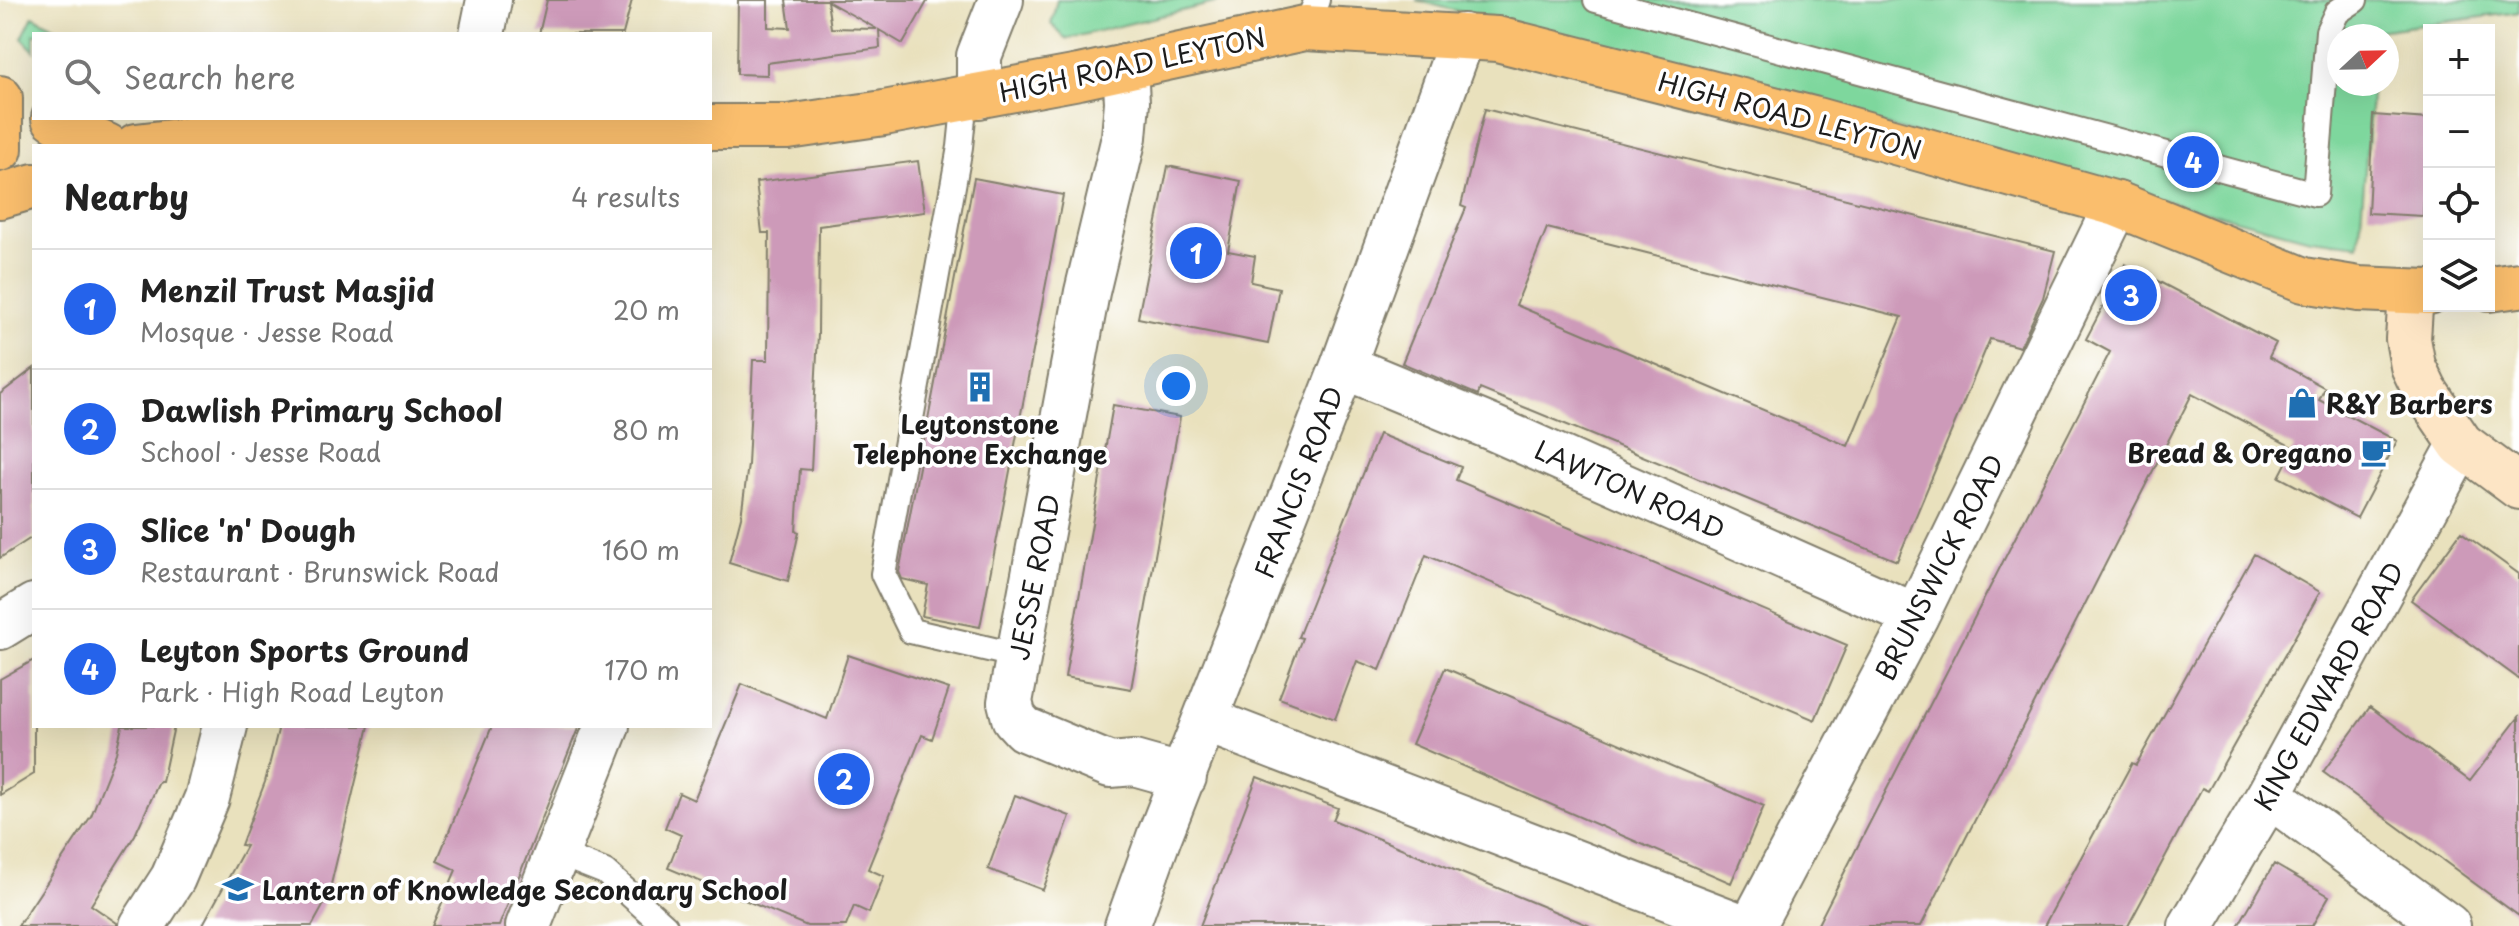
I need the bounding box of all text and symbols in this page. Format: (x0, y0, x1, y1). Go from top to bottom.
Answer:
street label: HIGH ROAD LEYTON (995, 17, 1269, 111)
north arrow (2327, 24, 2399, 96)
map controls (2423, 24, 2495, 312)
button: + (2423, 24, 2495, 96)
search box (32, 32, 712, 120)
icon: search (60, 54, 104, 98)
text: Search here (124, 54, 296, 99)
street label: HIGH ROAD LEYTON (1654, 61, 1926, 169)
button: − (2423, 96, 2495, 168)
pin: 4 (2167, 132, 2219, 192)
button: locate (2423, 168, 2495, 240)
text: Nearby (64, 170, 189, 222)
text: 4 results (571, 177, 680, 216)
pin: 1 (1170, 223, 1222, 283)
button: layers (2423, 240, 2495, 312)
pin: 3 (2105, 265, 2157, 325)
text: Menzil Trust Masjid (140, 267, 435, 312)
text: 1 (84, 290, 96, 329)
text: 20 m (613, 290, 680, 329)
text: Mosque · Jesse Road (140, 312, 394, 351)
your location (1156, 366, 1196, 406)
building icon: Leytonstone Telephone Exchange (963, 370, 997, 404)
street label: FRANCIS ROAD (1244, 381, 1352, 583)
place label: R&Y Barbers (2326, 384, 2493, 423)
shop icon: R&Y Barbers (2285, 386, 2319, 420)
text: Dawlish Primary School (140, 387, 503, 432)
place label: Leytonstone Telephone Exchange (853, 404, 1107, 473)
text: 2 (81, 410, 99, 449)
text: 80 m (612, 410, 680, 449)
street label: LAWTON ROAD (1529, 430, 1731, 548)
text: School · Jesse Road (140, 432, 381, 471)
place label: Bread & Oregano (2127, 433, 2352, 472)
cafe icon: Bread & Oregano (2359, 435, 2393, 469)
street label: BRUNSWICK ROAD (1865, 447, 2013, 687)
street label: JESSE ROAD (999, 491, 1069, 663)
text: Slice 'n' Dough (140, 507, 356, 552)
text: 3 (81, 530, 99, 569)
text: 160 m (602, 530, 680, 569)
text: Restaurant · Brunswick Road (140, 552, 500, 591)
street label: KING EDWARD ROAD (2243, 554, 2413, 818)
text: Leyton Sports Ground (140, 627, 469, 672)
text: 4 (81, 650, 99, 689)
text: 170 m (605, 650, 680, 689)
text: Park · High Road Leyton (140, 672, 445, 711)
pin: 2 (818, 749, 870, 809)
place label: Lantern of Knowledge Secondary School (262, 870, 787, 909)
school or university icon: Lantern of Knowledge Secondary School (221, 872, 255, 906)

